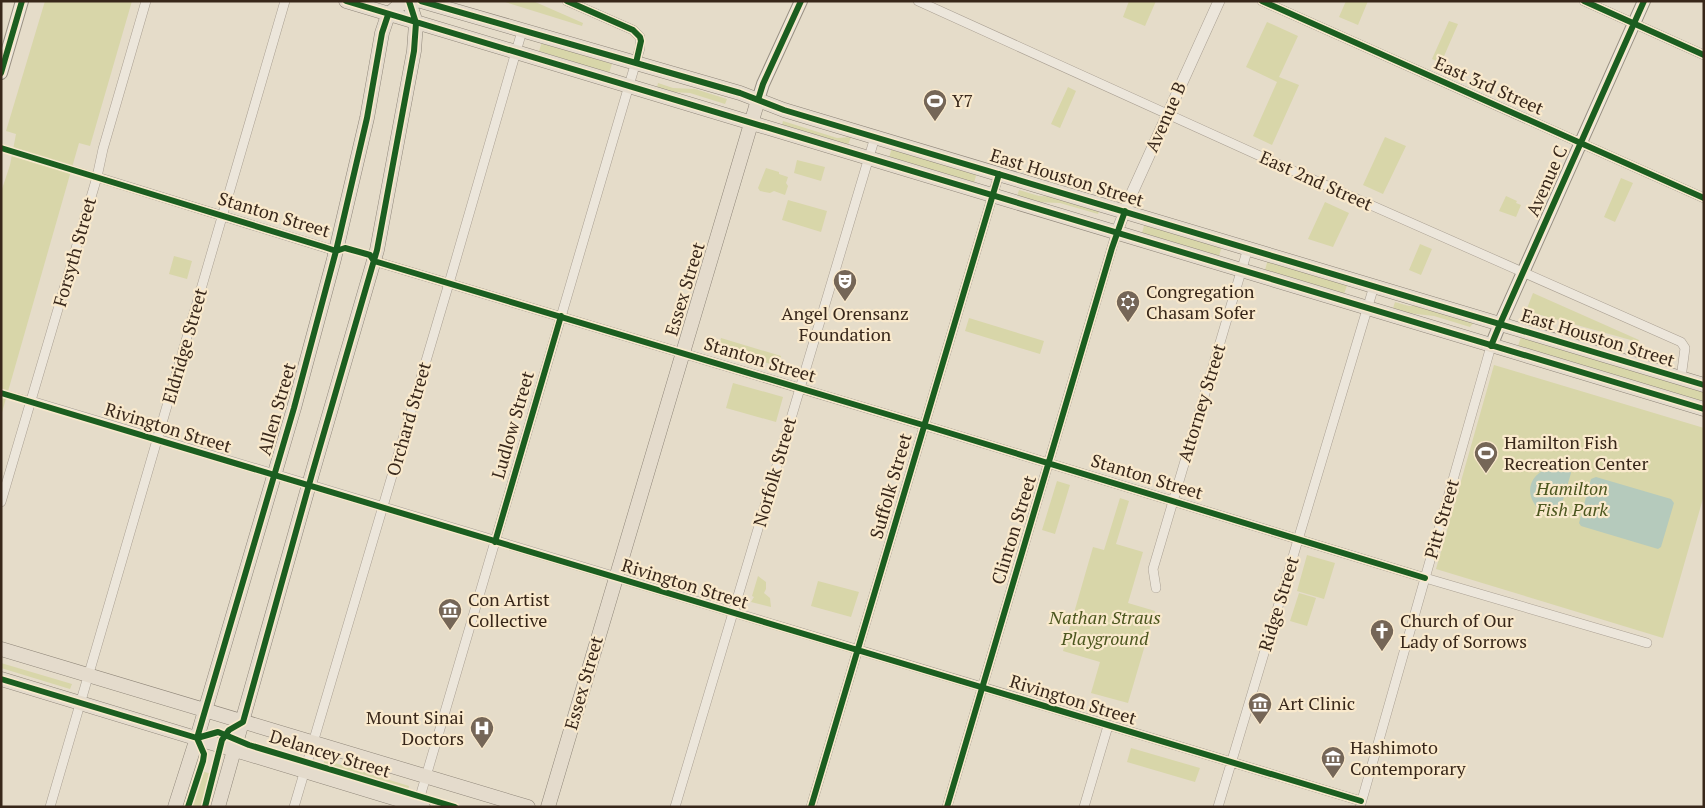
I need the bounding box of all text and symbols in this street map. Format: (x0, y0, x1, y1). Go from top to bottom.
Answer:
street label: East 3rd Street (1431, 50, 1548, 120)
street label: Avenue B (1139, 78, 1191, 155)
sports icon: Y7 (922, 88, 948, 122)
place label: Y7 (952, 88, 973, 112)
street label: Avenue C (1520, 141, 1572, 220)
street label: East Houston Street (988, 142, 1147, 212)
street label: East 2nd Street (1256, 144, 1377, 216)
street label: Stanton Street (215, 186, 333, 243)
street label: Forsyth Street (47, 194, 101, 309)
street label: Essex Street (658, 239, 710, 338)
theatre icon: Angel Orensanz Foundation (832, 268, 858, 302)
place label: Congregation Chasam Sofer (1146, 279, 1256, 324)
street label: Eldridge Street (156, 285, 212, 406)
synagogue icon: Congregation Chasam Sofer (1115, 289, 1141, 323)
place label: Angel Orensanz Foundation (781, 301, 909, 346)
street label: East Houston Street (1519, 302, 1678, 372)
street label: Stanton Street (701, 331, 819, 388)
street label: Attorney Street (1172, 340, 1231, 465)
street label: Allen Street (251, 359, 301, 458)
street label: Orchard Street (380, 359, 436, 479)
street label: Ludlow Street (485, 368, 539, 481)
street label: Rivington Street (102, 396, 235, 458)
street label: Norfolk Street (747, 414, 801, 529)
street label: Suffolk Street (863, 430, 917, 541)
place label: Hamilton Fish Recreation Center (1504, 430, 1648, 475)
sports icon: Hamilton Fish Recreation Center (1473, 440, 1499, 474)
street label: Stanton Street (1088, 448, 1206, 505)
street label: Clinton Street (985, 472, 1041, 587)
street label: Pitt Street (1418, 476, 1464, 561)
park label: Hamilton Fish Park (1535, 476, 1608, 521)
street label: Rivington Street (619, 552, 752, 614)
street label: Ridge Street (1252, 553, 1304, 654)
place label: Con Artist Collective (468, 587, 550, 632)
museum icon: Con Artist Collective (437, 597, 463, 631)
park label: Nathan Straus Playground (1048, 605, 1161, 650)
place label: Church of Our Lady of Sorrows (1400, 608, 1527, 653)
church icon: Church of Our Lady of Sorrows (1369, 618, 1395, 652)
street label: Essex Street (558, 633, 608, 732)
street label: Rivington Street (1007, 668, 1140, 730)
museum icon: Art Clinic (1247, 691, 1273, 725)
place label: Art Clinic (1278, 691, 1355, 715)
place label: Mount Sinai Doctors (366, 705, 464, 750)
hospital icon: Mount Sinai Doctors (469, 715, 495, 749)
street label: Delancey Street (267, 723, 394, 783)
place label: Hashimoto Contemporary (1350, 735, 1466, 780)
museum icon: Hashimoto Contemporary (1320, 745, 1346, 779)

